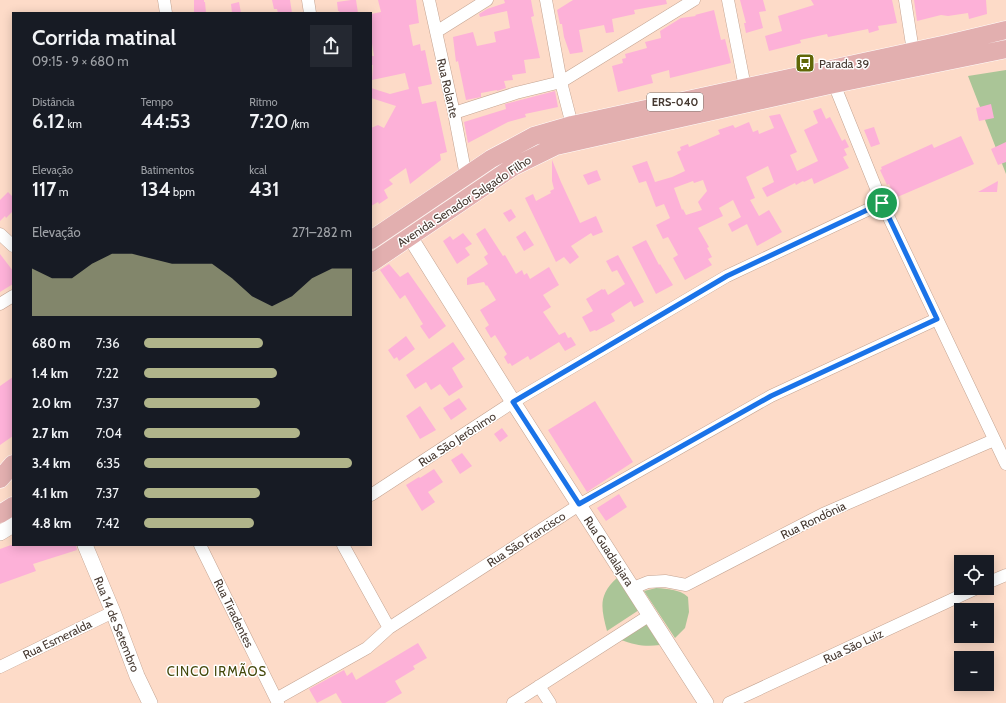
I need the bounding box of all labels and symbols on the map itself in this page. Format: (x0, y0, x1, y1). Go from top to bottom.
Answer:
bus stop icon: Parada 39 (794, 52, 816, 74)
place label: Parada 39 (819, 56, 870, 71)
street label: Rua Rolante (434, 57, 462, 119)
road number: ERS-040 (647, 93, 703, 111)
street label: Avenida Senador Salgado Filho (394, 152, 534, 250)
pin (865, 186, 899, 220)
street label: Rua São Jerônimo (415, 408, 499, 470)
street label: Rua Rondônia (778, 498, 848, 542)
street label: Rua São Francisco (484, 508, 568, 570)
street label: Rua Guadalajara (581, 513, 637, 589)
street label: Rua 14 de Setembro (91, 574, 143, 674)
street label: Rua Tiradentes (211, 576, 257, 650)
street label: Rua Esmeralda (20, 616, 94, 662)
street label: Rua São Luiz (821, 625, 886, 666)
district label: CINCO IRMÃOS (167, 663, 267, 679)

